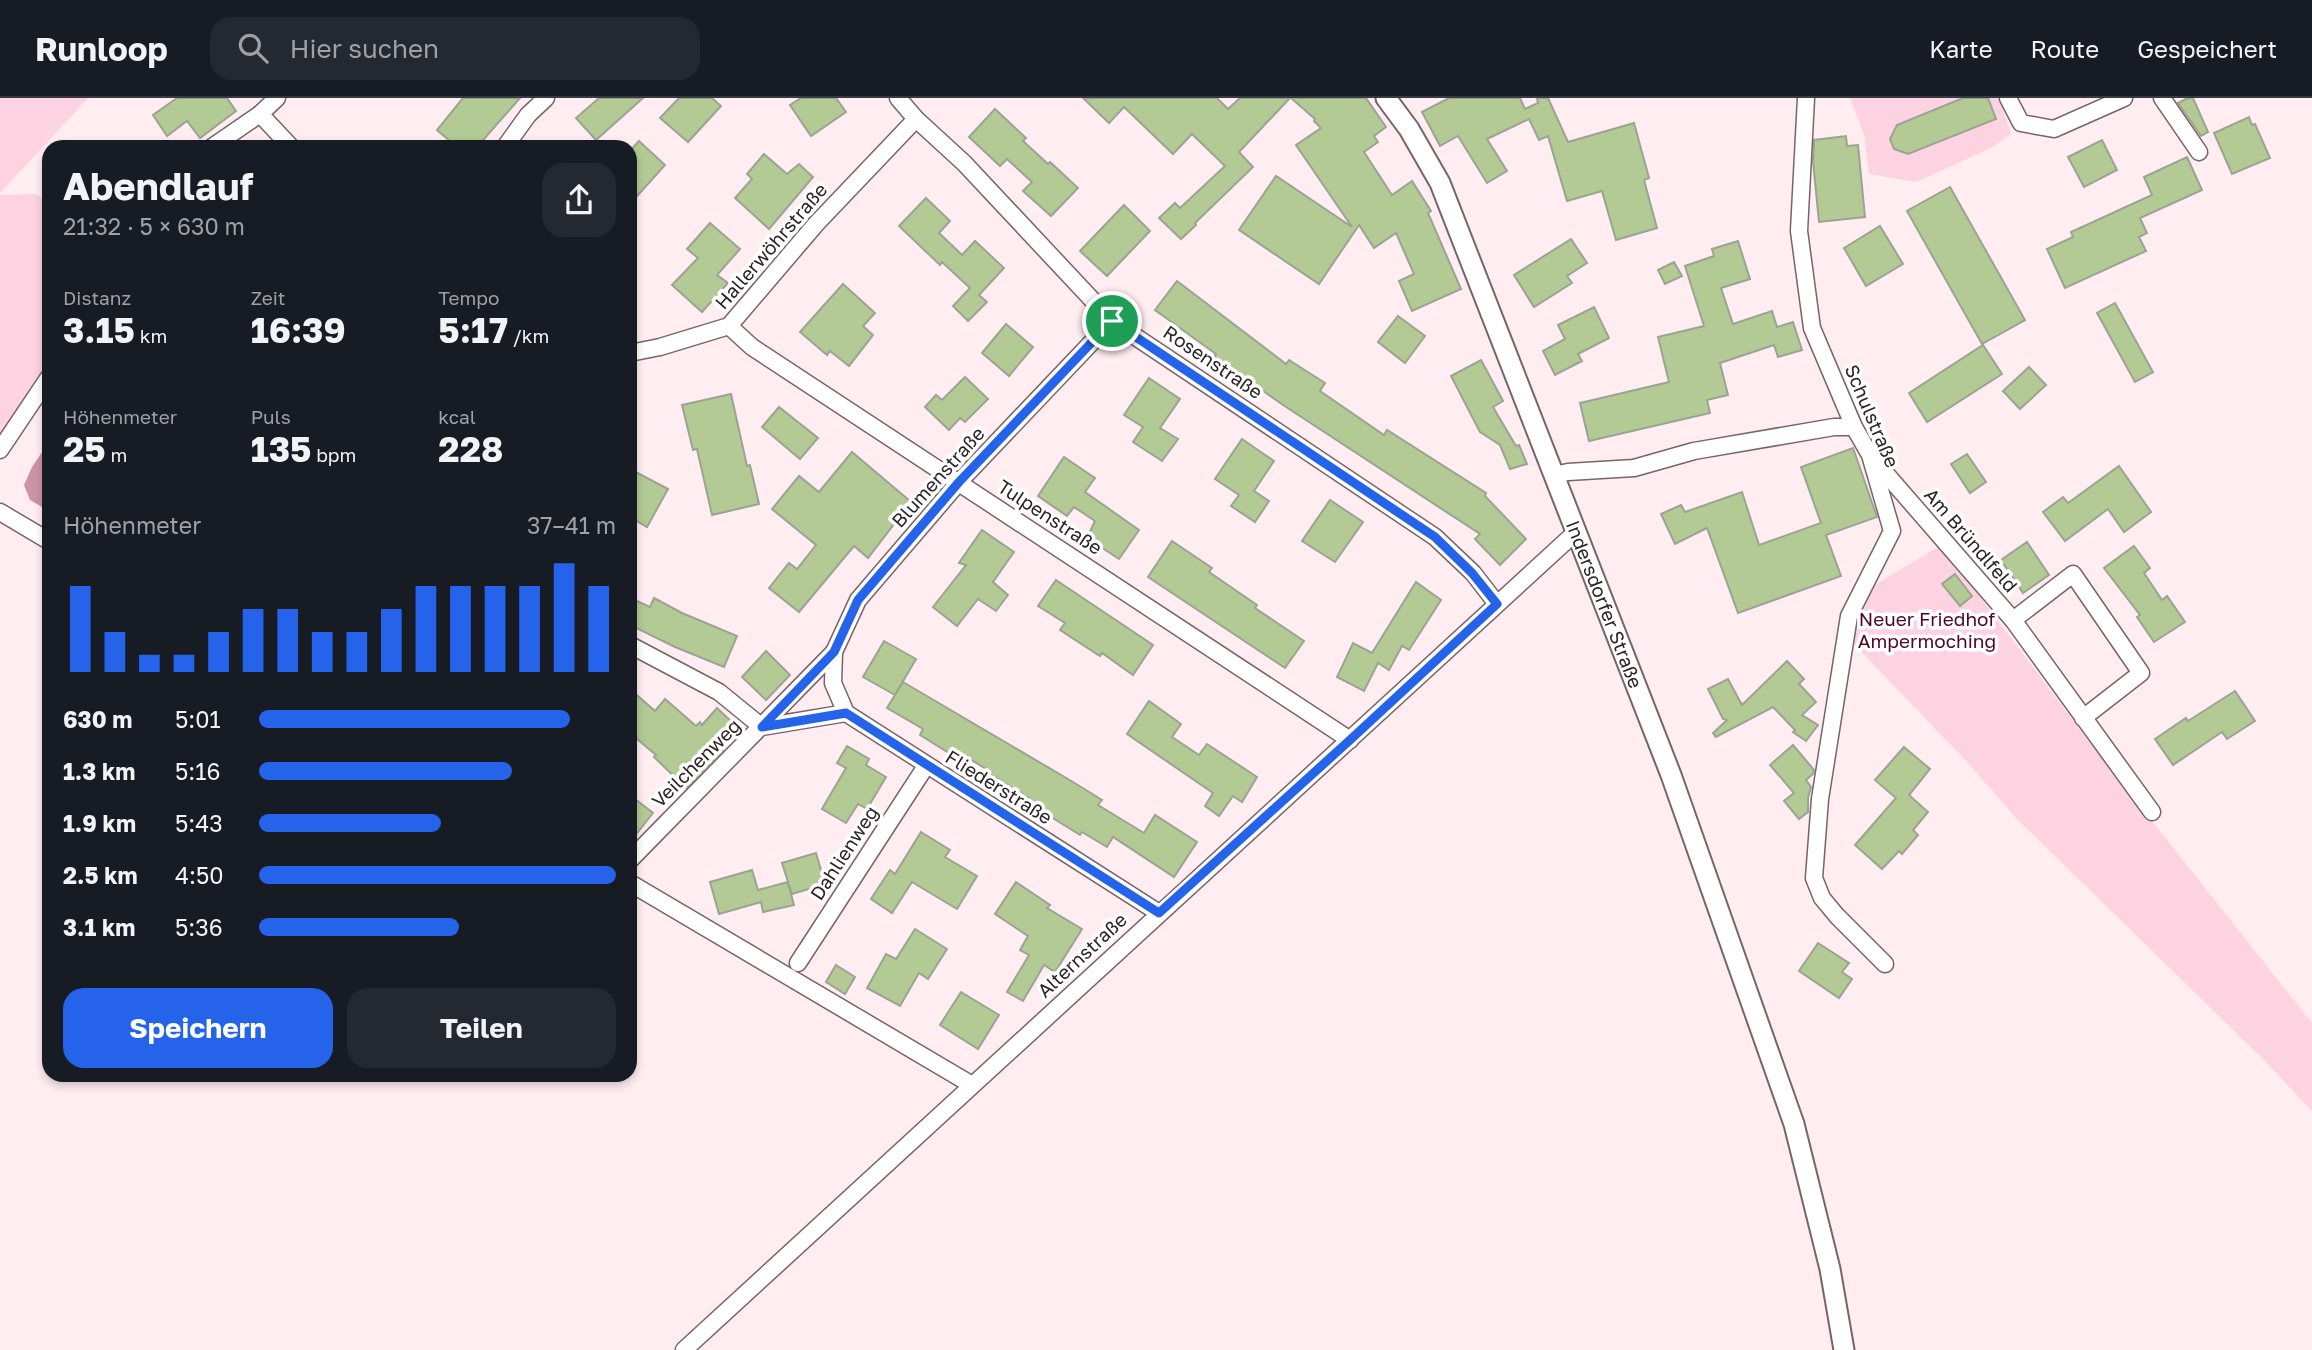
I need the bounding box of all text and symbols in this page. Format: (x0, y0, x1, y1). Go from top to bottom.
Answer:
search box (210, 17, 700, 80)
text: Runloop (35, 29, 168, 68)
icon: search (234, 29, 272, 67)
text: Hier suchen (290, 33, 439, 64)
text: Karte (1929, 34, 1993, 63)
text: Route (2031, 34, 2099, 63)
text: Gespeichert (2137, 34, 2277, 63)
text: Abendlauf (63, 163, 253, 208)
button: share (542, 163, 616, 237)
street label: Hallerwöhrstraße (710, 178, 832, 313)
text: 21:32 · 5 × 630 m (63, 212, 245, 240)
text: Distanz (63, 286, 131, 309)
text: Zeit (251, 286, 285, 309)
text: Tempo (438, 286, 499, 309)
pin (1082, 291, 1142, 351)
icon: arrive (1093, 302, 1131, 340)
text: 3.15 (63, 309, 135, 351)
text: 16:39 (251, 309, 346, 351)
text: 5:17 (438, 309, 508, 351)
street label: Rosenstraße (1159, 320, 1267, 403)
text: km (135, 324, 167, 347)
text: /km (508, 324, 549, 347)
street label: Schulstraße (1840, 361, 1904, 471)
text: Höhenmeter (63, 405, 177, 428)
text: Puls (251, 405, 291, 428)
text: kcal (438, 405, 476, 428)
street label: Blumenstraße (886, 422, 989, 532)
text: 25 (63, 428, 106, 470)
text: 135 (251, 428, 311, 470)
text: 228 (438, 428, 503, 470)
text: m (106, 443, 127, 466)
text: bpm (311, 443, 356, 466)
street label: Tulpenstraße (994, 474, 1107, 559)
street label: Am Bründlfeld (1920, 483, 2023, 596)
text: Höhenmeter (63, 511, 201, 539)
text: 37–41 m (527, 511, 616, 539)
street label: Indersdorfer Straße (1562, 517, 1648, 691)
park label: Neuer Friedhof Ampermoching (1858, 607, 1996, 652)
text: 630 m (63, 705, 132, 733)
text: 5:01 (175, 705, 221, 733)
street label: Veilchenweg (646, 713, 745, 812)
street label: Fliederstraße (942, 745, 1057, 828)
text: 1.3 km (63, 757, 135, 785)
text: 5:16 (175, 757, 220, 785)
street label: Dahlienweg (805, 801, 882, 904)
text: 1.9 km (63, 809, 136, 837)
text: 5:43 (175, 809, 223, 837)
text: 2.5 km (63, 861, 138, 889)
text: 4:50 (175, 861, 224, 889)
street label: Alternstraße (1032, 908, 1131, 1002)
text: 3.1 km (63, 913, 135, 941)
text: 5:36 (175, 913, 223, 941)
button: Speichern (63, 988, 333, 1068)
button: Teilen (347, 988, 616, 1068)

